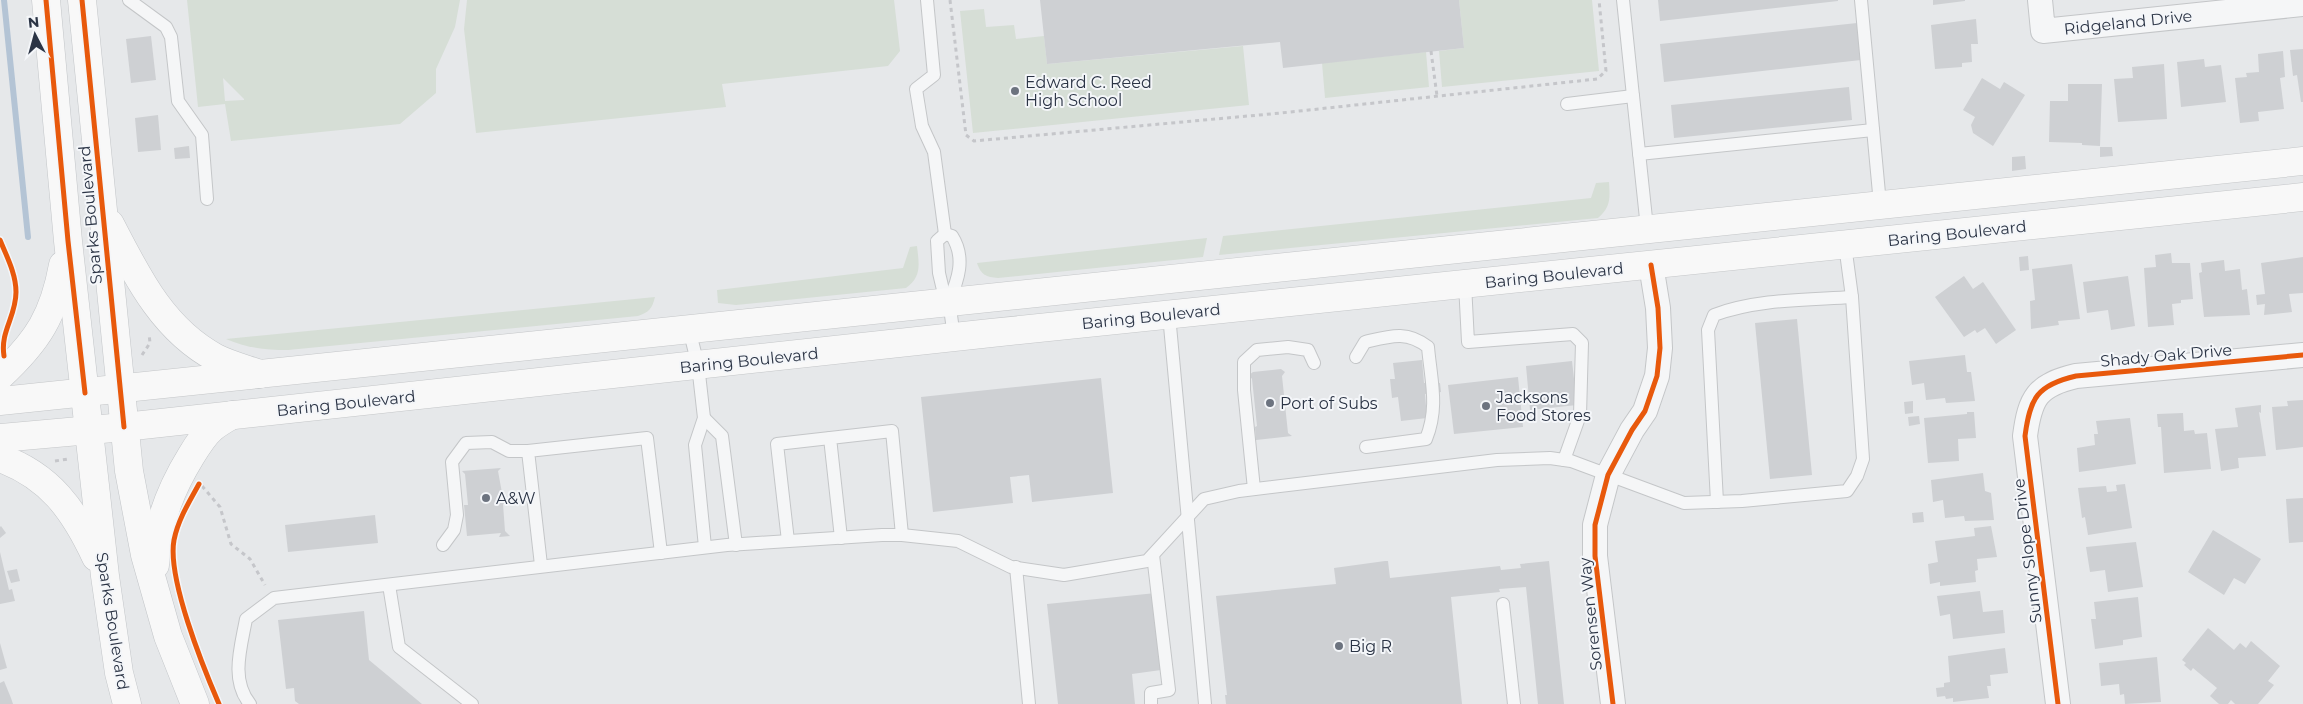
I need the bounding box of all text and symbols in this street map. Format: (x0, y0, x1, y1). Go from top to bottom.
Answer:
street label: Ridgeland Drive (2063, 6, 2193, 39)
north arrow (10, 10, 60, 60)
text: N (27, 13, 40, 32)
place label: Edward C. Reed High School (1025, 73, 1152, 110)
marker: Edward C. Reed High School (1009, 85, 1021, 97)
street label: Sparks Boulevard (75, 145, 106, 285)
street label: Baring Boulevard (1887, 217, 2027, 250)
street label: Baring Boulevard (1484, 259, 1624, 292)
street label: Baring Boulevard (1081, 300, 1221, 333)
street label: Shady Oak Drive (2099, 340, 2233, 371)
street label: Baring Boulevard (679, 344, 819, 377)
street label: Baring Boulevard (276, 387, 416, 420)
place label: Jacksons Food Stores (1495, 388, 1591, 425)
place label: Port of Subs (1280, 394, 1378, 413)
marker: Port of Subs (1264, 397, 1276, 409)
marker: Jacksons Food Stores (1480, 400, 1492, 412)
street label: Sunny Slope Drive (2009, 478, 2046, 624)
place label: A&W (496, 489, 536, 508)
marker: A&W (480, 492, 492, 504)
street label: Sparks Boulevard (92, 551, 133, 691)
street label: Sorensen Way (1575, 556, 1606, 672)
place label: Big R (1349, 637, 1392, 656)
marker: Big R (1333, 640, 1345, 652)

